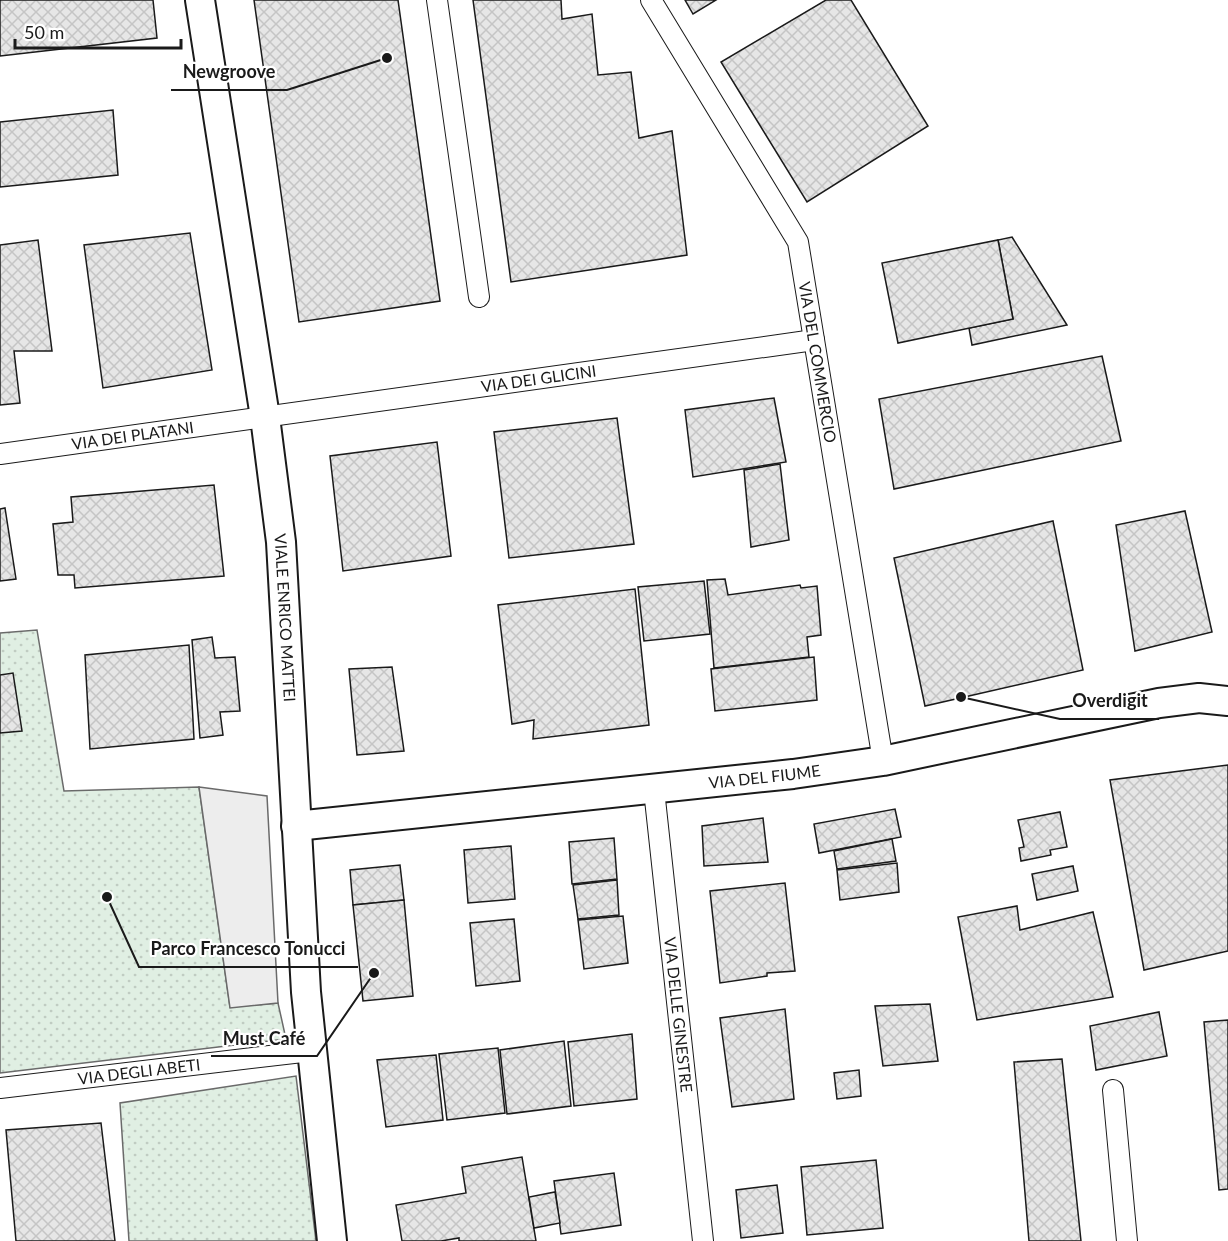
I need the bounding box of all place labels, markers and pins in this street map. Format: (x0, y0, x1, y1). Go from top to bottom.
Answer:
callout: Newgroove (171, 54, 287, 90)
callout: Overdigit (1060, 683, 1159, 719)
callout: Parco Francesco Tonucci (139, 931, 358, 967)
callout: Must Café (211, 1020, 317, 1056)

